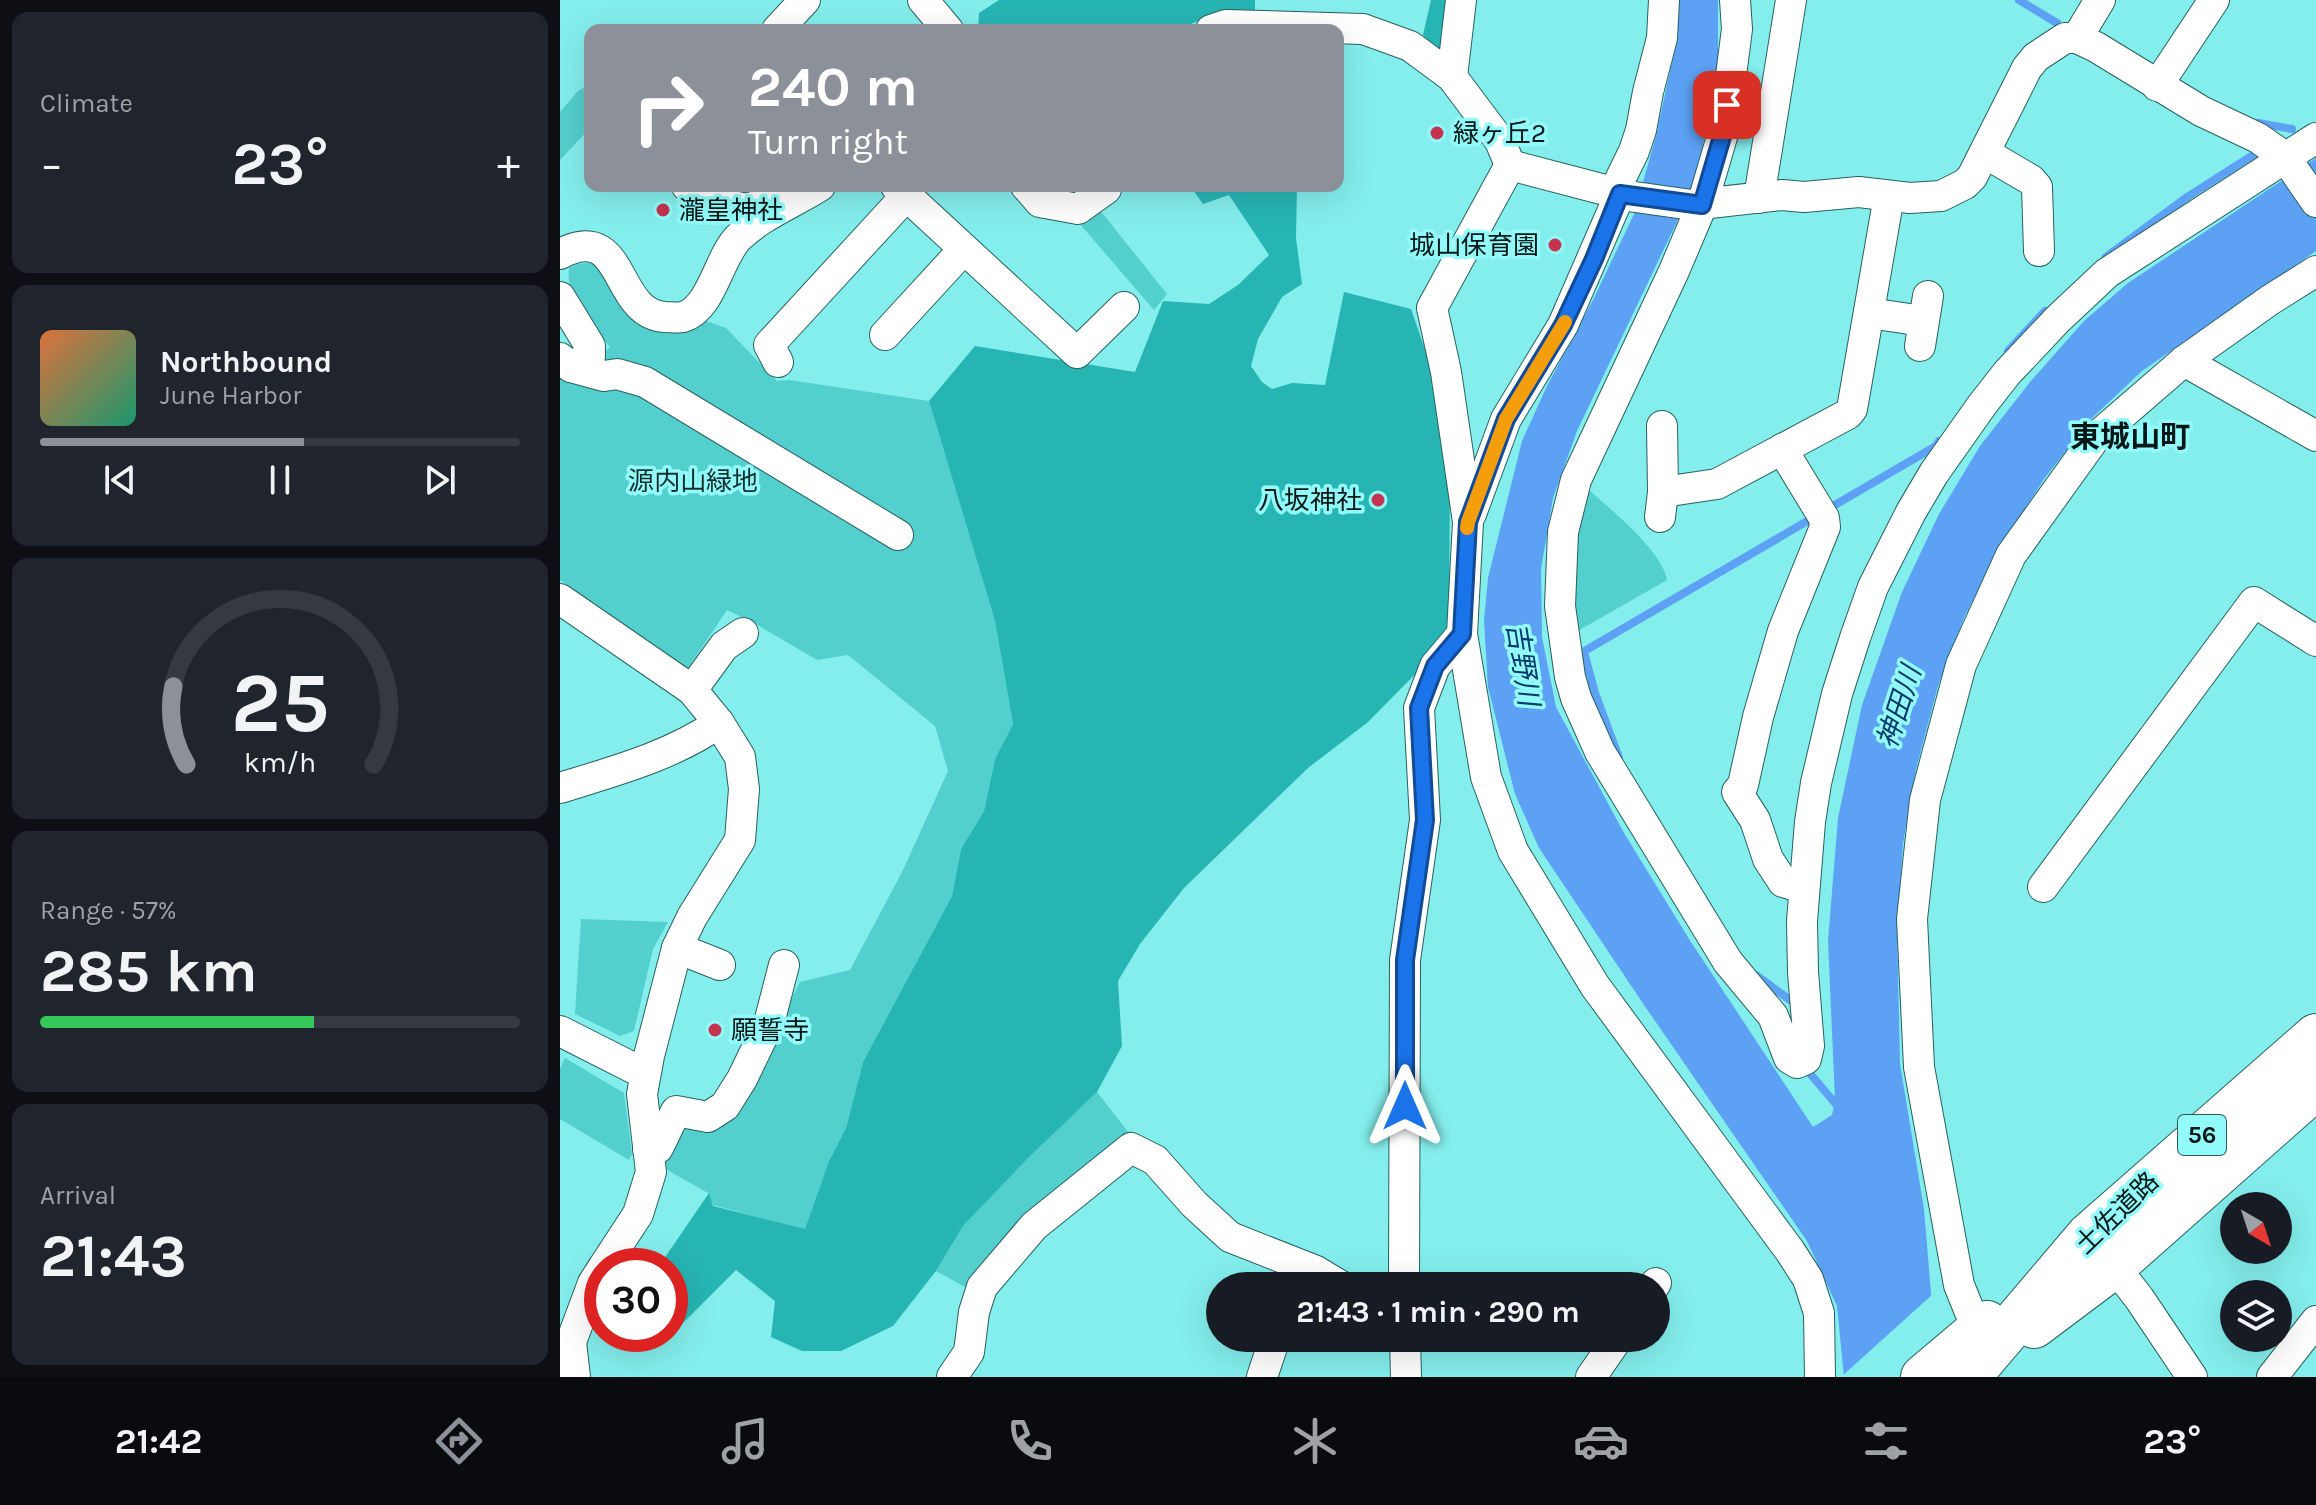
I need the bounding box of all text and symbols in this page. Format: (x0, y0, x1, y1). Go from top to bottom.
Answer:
text: 240 m (748, 54, 918, 119)
icon: right (616, 56, 720, 160)
pin (1693, 71, 1761, 139)
icon: arrive (1705, 83, 1749, 127)
text: Climate (40, 88, 133, 119)
place label: 緑ヶ丘2 (1453, 118, 1546, 149)
text: Turn right (748, 121, 908, 163)
marker: 緑ヶ丘2 (1428, 124, 1446, 142)
text: 23° (232, 129, 328, 199)
text: − (40, 139, 63, 190)
text: + (497, 139, 520, 190)
place label: 瀧皇神社 (679, 195, 783, 226)
marker: 瀧皇神社 (654, 201, 672, 219)
place label: 城山保育園 (1409, 230, 1539, 261)
marker: 城山保育園 (1546, 236, 1564, 254)
text: Northbound (160, 344, 332, 380)
text: June Harbor (160, 380, 302, 411)
district label: 東城山町 (2070, 419, 2190, 455)
icon: previous (98, 458, 142, 502)
icon: pause (258, 458, 302, 502)
icon: next (418, 458, 462, 502)
park label: 源内山緑地 (628, 466, 758, 497)
place label: 八坂神社 (1258, 485, 1362, 516)
marker: 八坂神社 (1369, 491, 1387, 509)
water label: 吉野川 (1500, 620, 1546, 711)
text: 25 (231, 654, 329, 751)
water label: 神田川 (1870, 659, 1929, 752)
text: km/h (244, 746, 316, 779)
text: Range · 57% (40, 895, 177, 926)
text: 285 km (40, 936, 258, 1006)
place label: 願誓寺 (731, 1015, 809, 1046)
marker: 願誓寺 (706, 1021, 724, 1039)
position arrow (1363, 1064, 1447, 1148)
road number: 56 (2178, 1115, 2226, 1155)
street label: 土佐道路 (2069, 1166, 2165, 1260)
text: Arrival (40, 1180, 116, 1211)
north arrow (2220, 1192, 2292, 1264)
map controls (2220, 1192, 2292, 1352)
text: 21:43 (40, 1221, 187, 1291)
speed limit sign: 30 (584, 1248, 688, 1352)
button: layers (2220, 1280, 2292, 1352)
text: 21:43 · 1 min · 290 m (1296, 1294, 1580, 1330)
icon: directions (431, 1413, 487, 1469)
icon: music (717, 1413, 773, 1469)
icon: phone (1002, 1413, 1058, 1469)
icon: climate (1287, 1413, 1343, 1469)
icon: car (1573, 1413, 1629, 1469)
icon: filters (1858, 1413, 1914, 1469)
text: 21:42 (115, 1420, 202, 1462)
text: 23° (2143, 1420, 2201, 1462)

